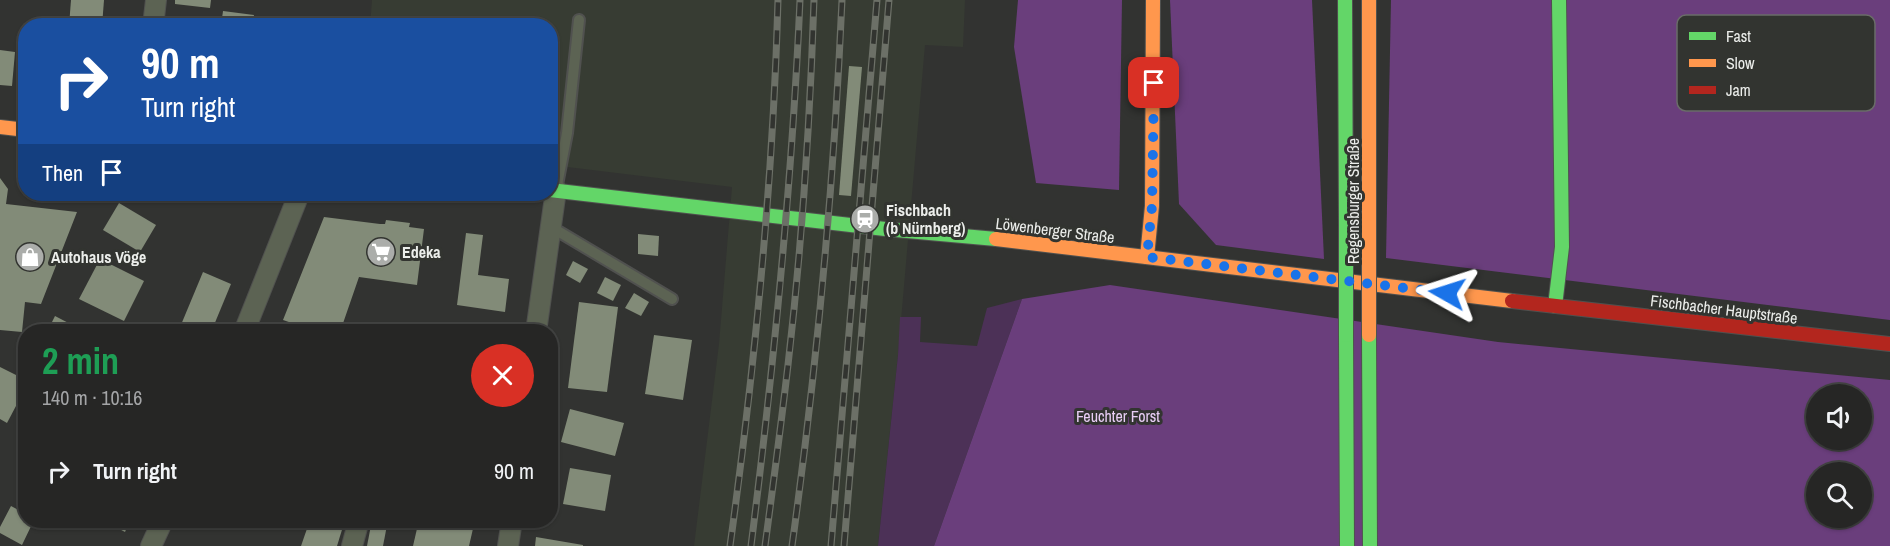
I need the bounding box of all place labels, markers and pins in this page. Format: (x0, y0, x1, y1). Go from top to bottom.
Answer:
pin (1128, 57, 1179, 108)
place label: Fischbach (b Nürnberg) (886, 199, 965, 239)
station icon: Fischbach (b Nürnberg) (849, 203, 881, 235)
supermarket icon: Edeka (365, 236, 397, 268)
shop icon: Autohaus Vöge (14, 241, 46, 273)
place label: Edeka (402, 241, 441, 263)
place label: Autohaus Vöge (51, 246, 146, 268)

